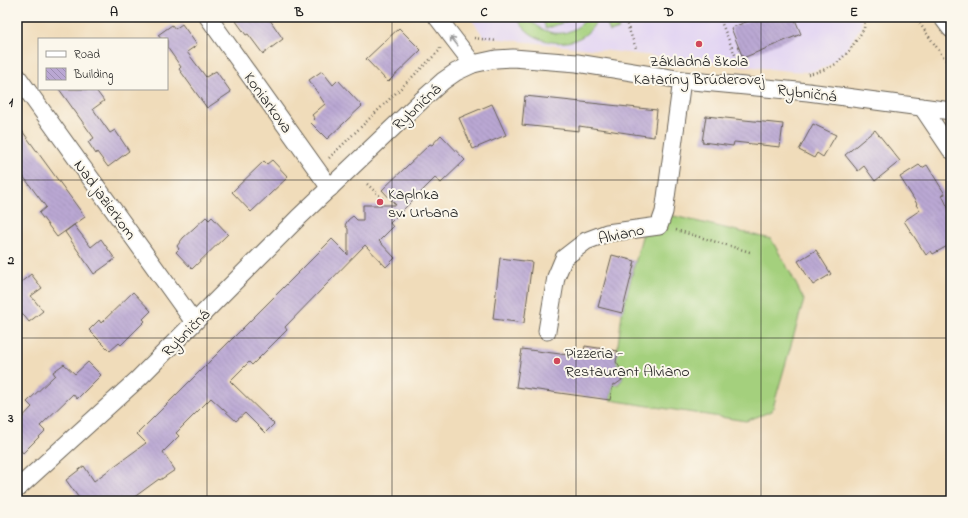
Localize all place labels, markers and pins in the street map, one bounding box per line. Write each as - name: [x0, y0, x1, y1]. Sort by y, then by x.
- marker: Základná škola Kataríny Brúderovej: [694, 39, 704, 49]
- place label: Základná škola Kataríny Brúderovej: [634, 50, 765, 92]
- place label: Kaplnka sv. Urbana: [388, 183, 458, 225]
- marker: Kaplnka sv. Urbana: [375, 197, 385, 207]
- place label: Pizzeria - Restaurant Alviano: [565, 342, 690, 384]
- marker: Pizzeria - Restaurant Alviano: [552, 356, 562, 366]

